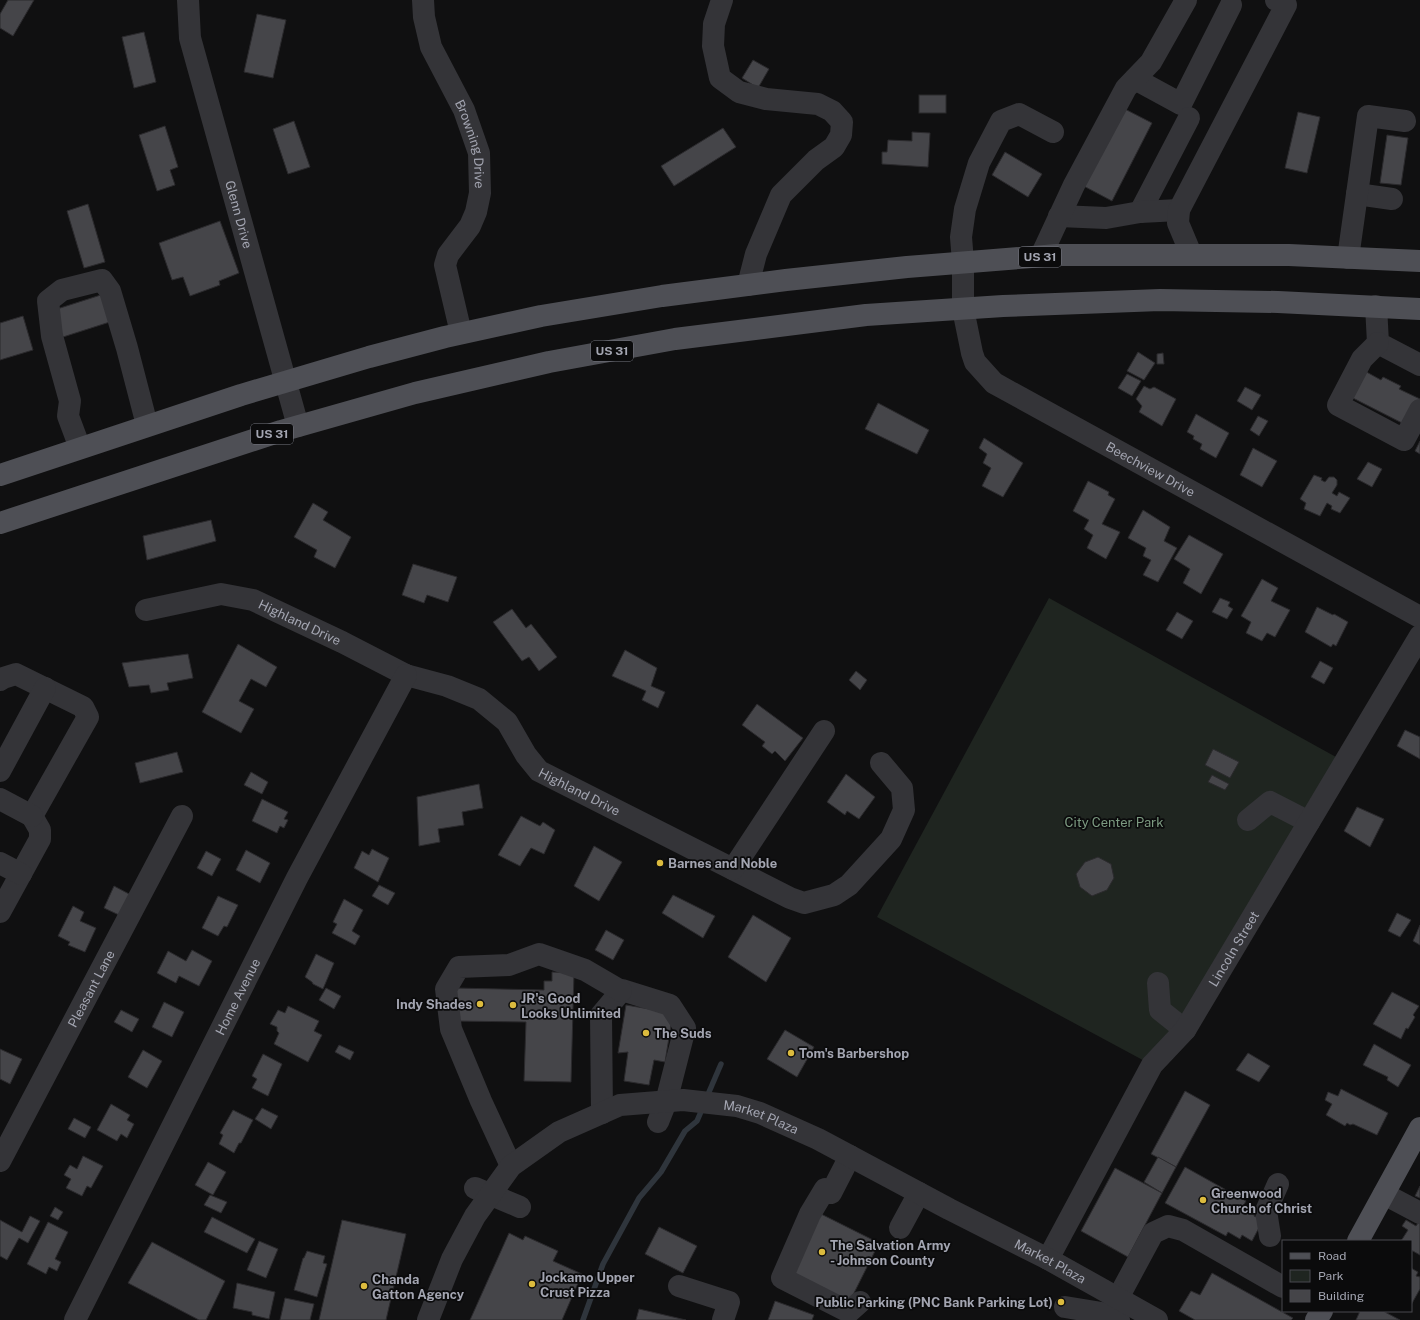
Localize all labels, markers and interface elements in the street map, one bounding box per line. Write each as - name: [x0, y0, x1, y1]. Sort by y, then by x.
- street label: Browning Drive: [452, 97, 487, 189]
- street label: Glenn Drive: [222, 179, 256, 250]
- road number: US 31: [1019, 247, 1061, 267]
- road number: US 31: [591, 341, 633, 361]
- road number: US 31: [251, 424, 293, 444]
- street label: Beechview Drive: [1103, 439, 1198, 499]
- street label: Highland Drive: [256, 596, 343, 648]
- street label: Highland Drive: [536, 765, 623, 818]
- park label: City Center Park: [1064, 815, 1164, 830]
- place label: Barnes and Noble: [668, 856, 777, 871]
- marker: Barnes and Noble: [655, 858, 665, 868]
- street label: Lincoln Street: [1205, 908, 1262, 989]
- street label: Pleasant Lane: [65, 947, 117, 1030]
- street label: Home Avenue: [212, 956, 263, 1037]
- place label: JR's Good Looks Unlimited: [521, 991, 621, 1021]
- place label: Indy Shades: [396, 997, 472, 1012]
- marker: Indy Shades: [475, 999, 485, 1009]
- marker: JR's Good Looks Unlimited: [508, 1000, 518, 1010]
- place label: The Suds: [654, 1026, 712, 1041]
- marker: The Suds: [641, 1028, 651, 1038]
- place label: Tom's Barbershop: [799, 1046, 909, 1061]
- marker: Tom's Barbershop: [786, 1048, 796, 1058]
- street label: Market Plaza: [723, 1097, 801, 1137]
- place label: Greenwood Church of Christ: [1211, 1186, 1312, 1216]
- marker: Greenwood Church of Christ: [1198, 1195, 1208, 1205]
- street label: Market Plaza: [1012, 1236, 1089, 1286]
- place label: The Salvation Army - Johnson County: [830, 1238, 951, 1268]
- legend: [1282, 1240, 1412, 1312]
- marker: The Salvation Army - Johnson County: [817, 1247, 827, 1257]
- text: Road: [1318, 1249, 1346, 1263]
- text: Park: [1318, 1269, 1344, 1283]
- place label: Jockamo Upper Crust Pizza: [540, 1270, 635, 1300]
- place label: Chanda Gatton Agency: [372, 1272, 465, 1302]
- marker: Jockamo Upper Crust Pizza: [527, 1279, 537, 1289]
- marker: Chanda Gatton Agency: [359, 1281, 369, 1291]
- text: Building: [1318, 1289, 1364, 1303]
- place label: Public Parking (PNC Bank Parking Lot): [815, 1295, 1053, 1310]
- marker: Public Parking (PNC Bank Parking Lot): [1056, 1297, 1066, 1307]

